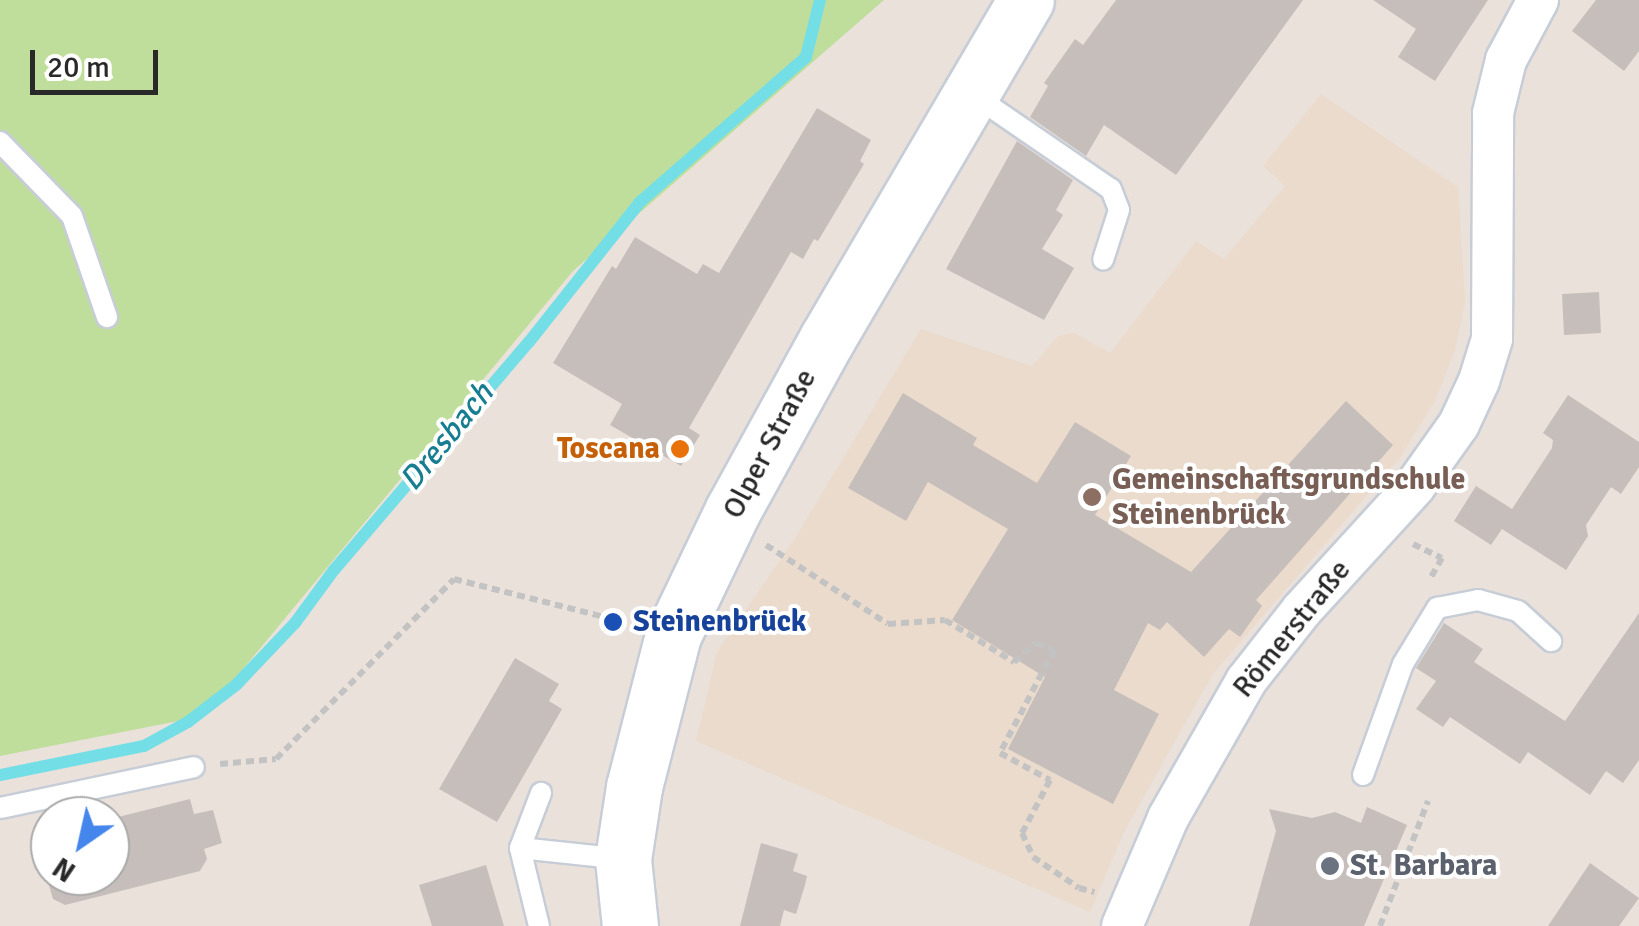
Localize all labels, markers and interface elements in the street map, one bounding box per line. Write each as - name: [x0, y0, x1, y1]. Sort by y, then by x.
- scale bar: [35, 30, 162, 92]
- text: 20 m: [47, 49, 110, 86]
- street label: Olper Straße: [716, 363, 824, 525]
- water label: Dresbach: [392, 375, 502, 499]
- place label: Toscana: [557, 431, 660, 467]
- marker: Toscana: [669, 438, 691, 460]
- place label: Gemeinschaftsgrundschule Steinenbrück: [1112, 462, 1465, 532]
- marker: Gemeinschaftsgrundschule Steinenbrück: [1081, 486, 1103, 508]
- street label: Römerstraße: [1226, 553, 1358, 705]
- place label: Steinenbrück: [633, 604, 807, 640]
- marker: Steinenbrück: [602, 611, 624, 633]
- north arrow: [30, 796, 130, 896]
- place label: St. Barbara: [1350, 848, 1497, 884]
- text: N: [47, 850, 82, 889]
- marker: St. Barbara: [1319, 855, 1341, 877]

